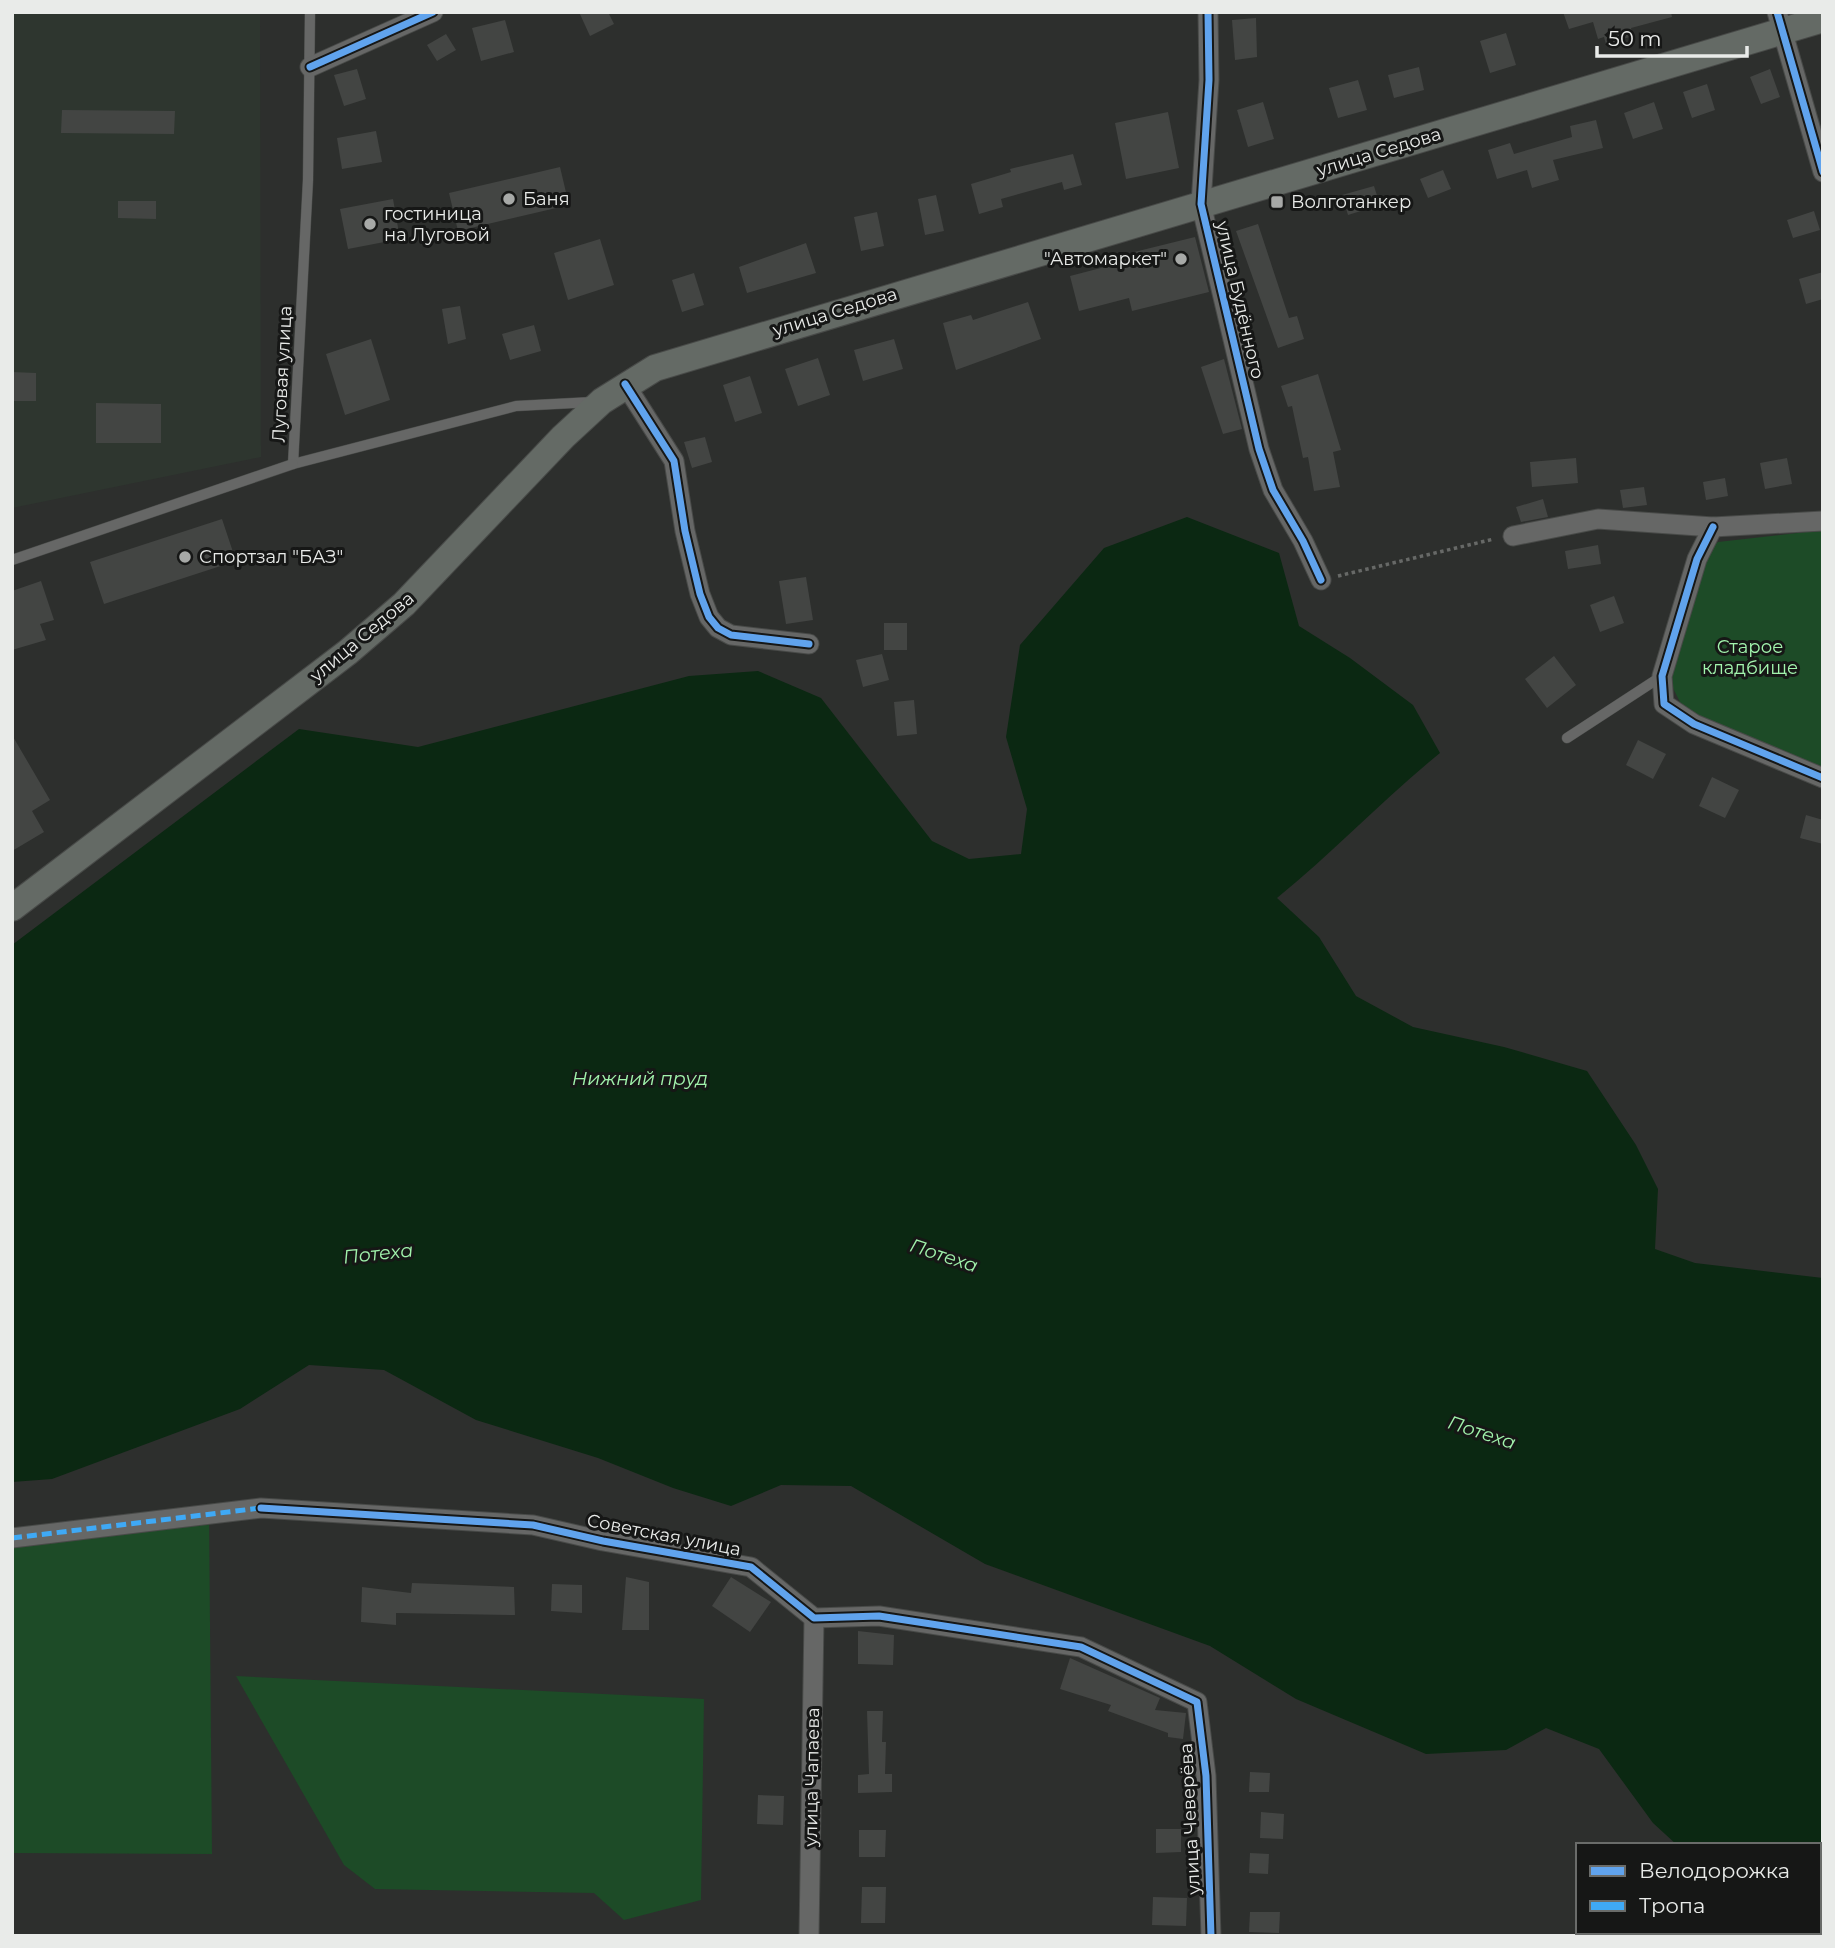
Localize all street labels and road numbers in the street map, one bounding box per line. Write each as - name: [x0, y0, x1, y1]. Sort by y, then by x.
- street label: улица Седова: [1313, 123, 1444, 182]
- street label: улица Будённого: [1211, 218, 1269, 381]
- street label: улица Седова: [769, 283, 900, 342]
- street label: Луговая улица: [267, 305, 297, 443]
- street label: улица Седова: [305, 587, 418, 688]
- street label: Советская улица: [585, 1509, 743, 1561]
- street label: улица Чапаева: [800, 1707, 824, 1848]
- street label: улица Чеверёва: [1175, 1743, 1205, 1896]

